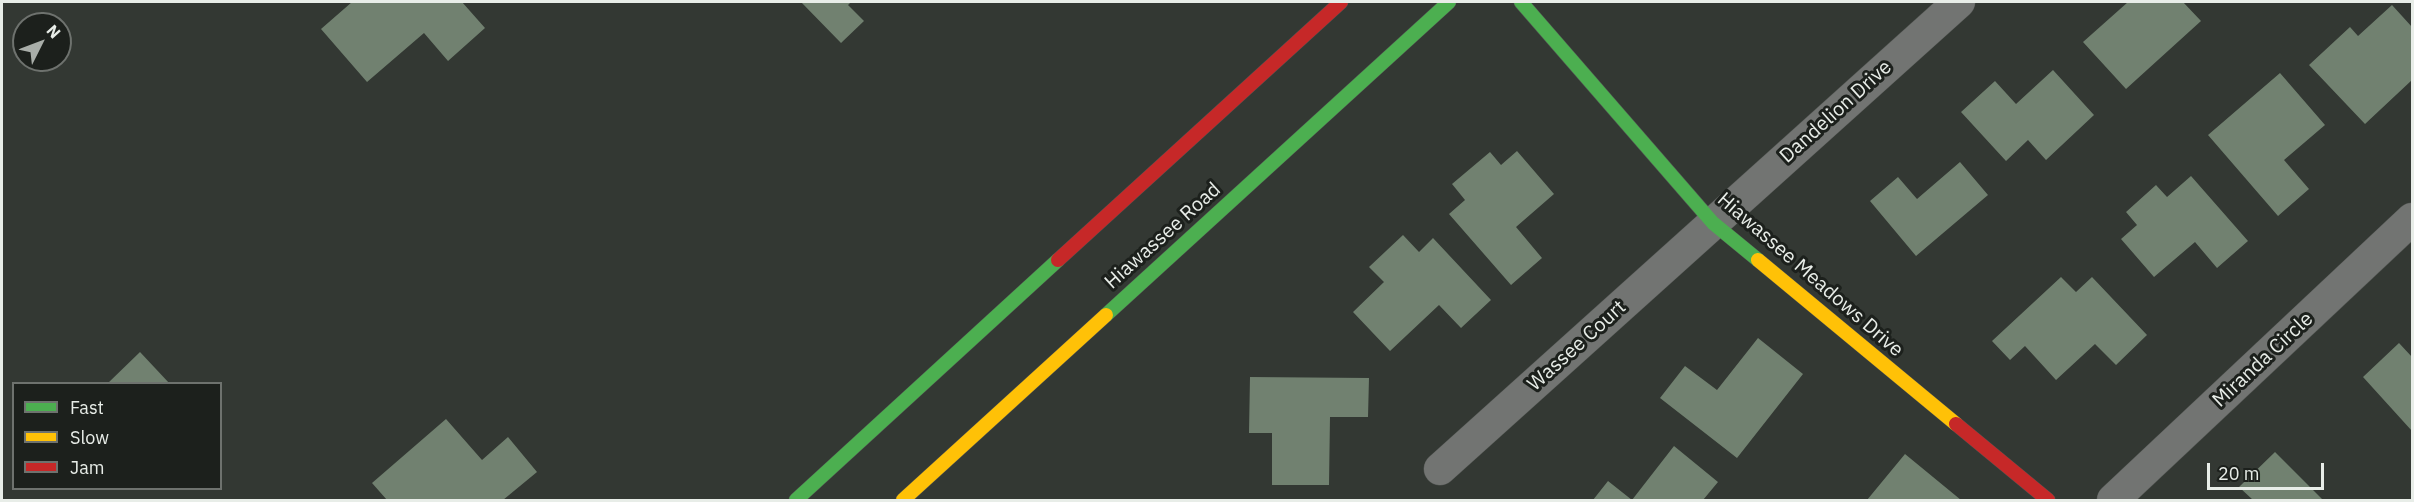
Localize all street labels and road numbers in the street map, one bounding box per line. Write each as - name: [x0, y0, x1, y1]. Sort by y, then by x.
- street label: Dandelion Drive: [1775, 56, 1897, 168]
- street label: Hiawassee Road: [1100, 178, 1226, 294]
- street label: Hiawassee Meadows Drive: [1712, 188, 1908, 362]
- street label: Wassee Court: [1523, 296, 1631, 396]
- street label: Miranda Circle: [2208, 307, 2318, 413]

